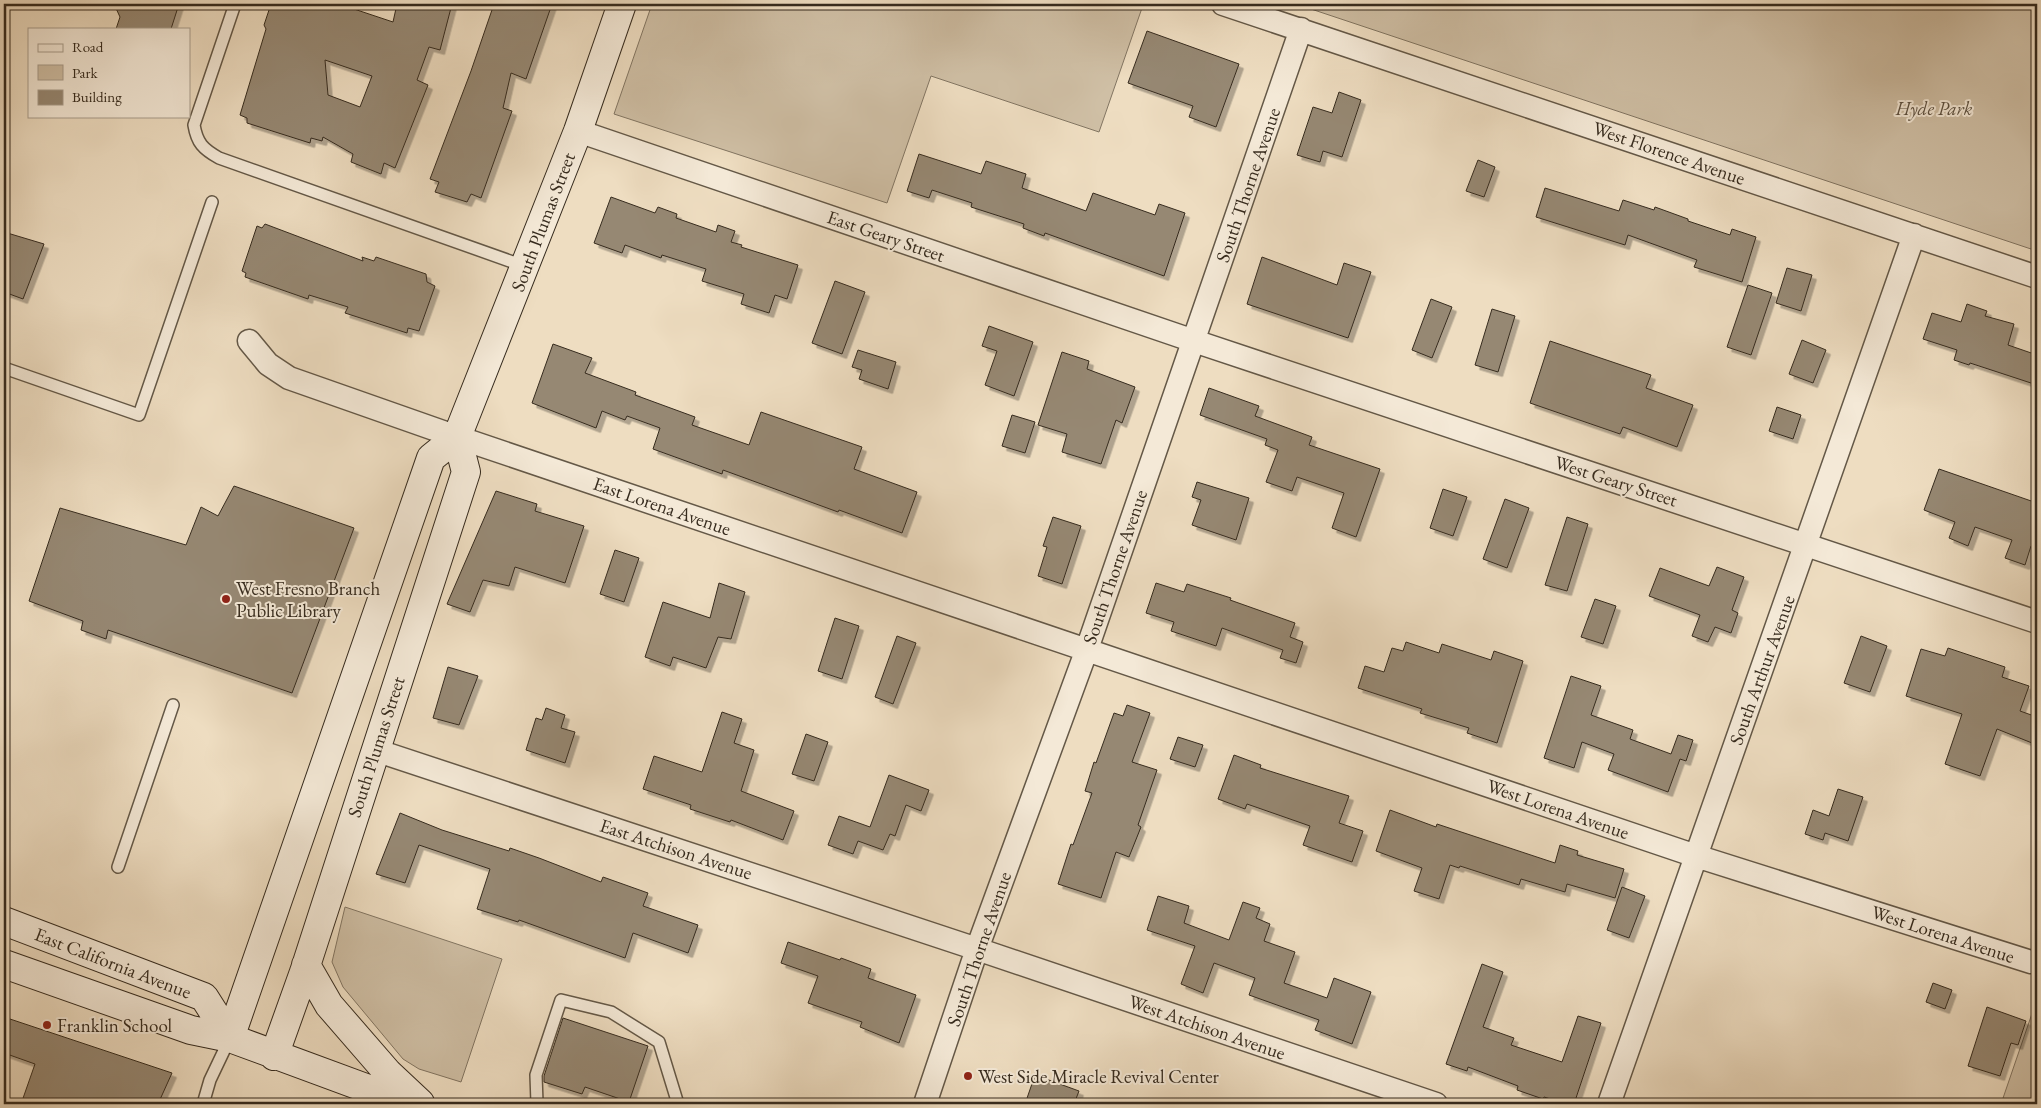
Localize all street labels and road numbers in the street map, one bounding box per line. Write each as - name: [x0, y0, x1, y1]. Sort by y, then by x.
- street label: South Thorne Avenue: [1210, 104, 1286, 266]
- street label: West Florence Avenue: [1590, 115, 1748, 191]
- street label: South Plumas Street: [505, 149, 581, 295]
- street label: East Geary Street: [824, 204, 948, 268]
- street label: West Geary Street: [1551, 449, 1681, 513]
- street label: East Lorena Avenue: [590, 471, 734, 541]
- street label: South Thorne Avenue: [1077, 486, 1153, 648]
- street label: South Arthur Avenue: [1723, 592, 1801, 748]
- street label: South Plumas Street: [341, 673, 411, 821]
- street label: West Lorena Avenue: [1483, 773, 1633, 845]
- street label: East Atchison Avenue: [597, 813, 755, 885]
- street label: South Thorne Avenue: [941, 868, 1017, 1030]
- street label: West Lorena Avenue: [1868, 899, 2018, 969]
- street label: East California Avenue: [31, 922, 195, 1004]
- street label: West Atchison Avenue: [1125, 988, 1289, 1066]

